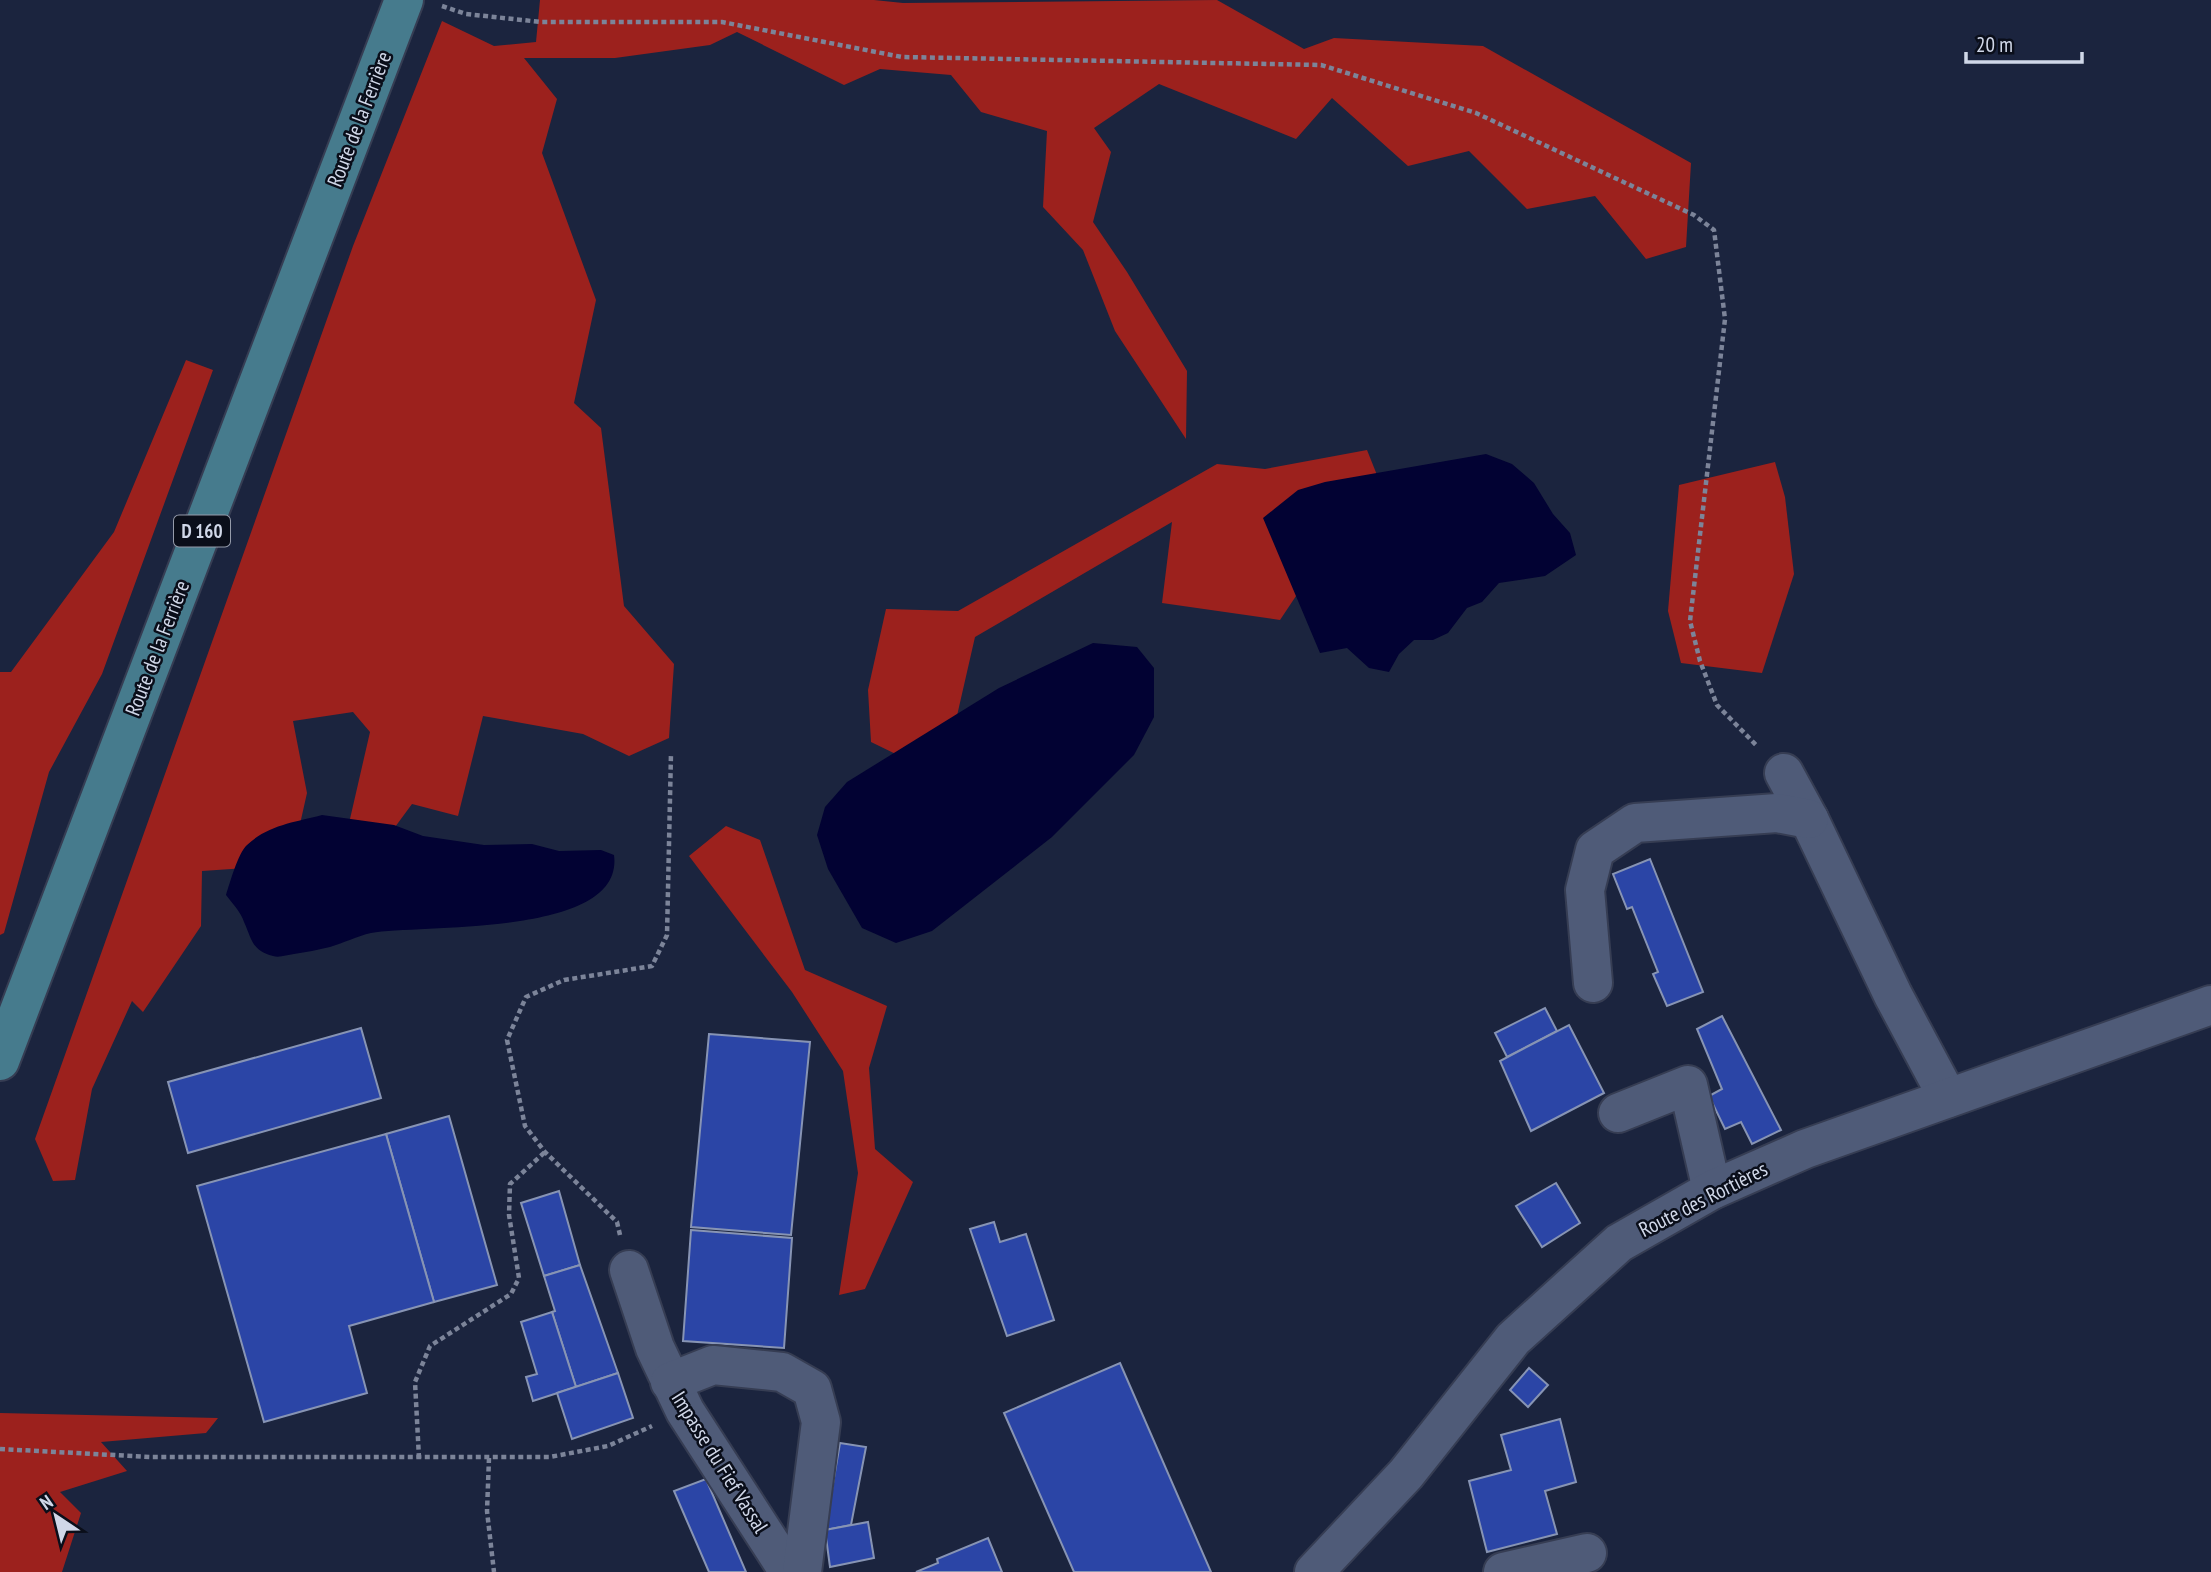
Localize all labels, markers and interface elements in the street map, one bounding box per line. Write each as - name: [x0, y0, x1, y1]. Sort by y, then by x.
- scale bar: [1966, 21, 2082, 65]
- text: 20 m: [1976, 31, 2013, 58]
- street label: Route de la Ferrière: [321, 48, 397, 190]
- road number: D 160: [174, 516, 230, 546]
- street label: Route de la Ferrière: [119, 577, 195, 719]
- street label: Route des Rortières: [1634, 1155, 1772, 1243]
- street label: Impasse du Fief Vassal: [666, 1386, 774, 1538]
- north arrow: [21, 1481, 91, 1551]
- text: N: [35, 1489, 57, 1515]

